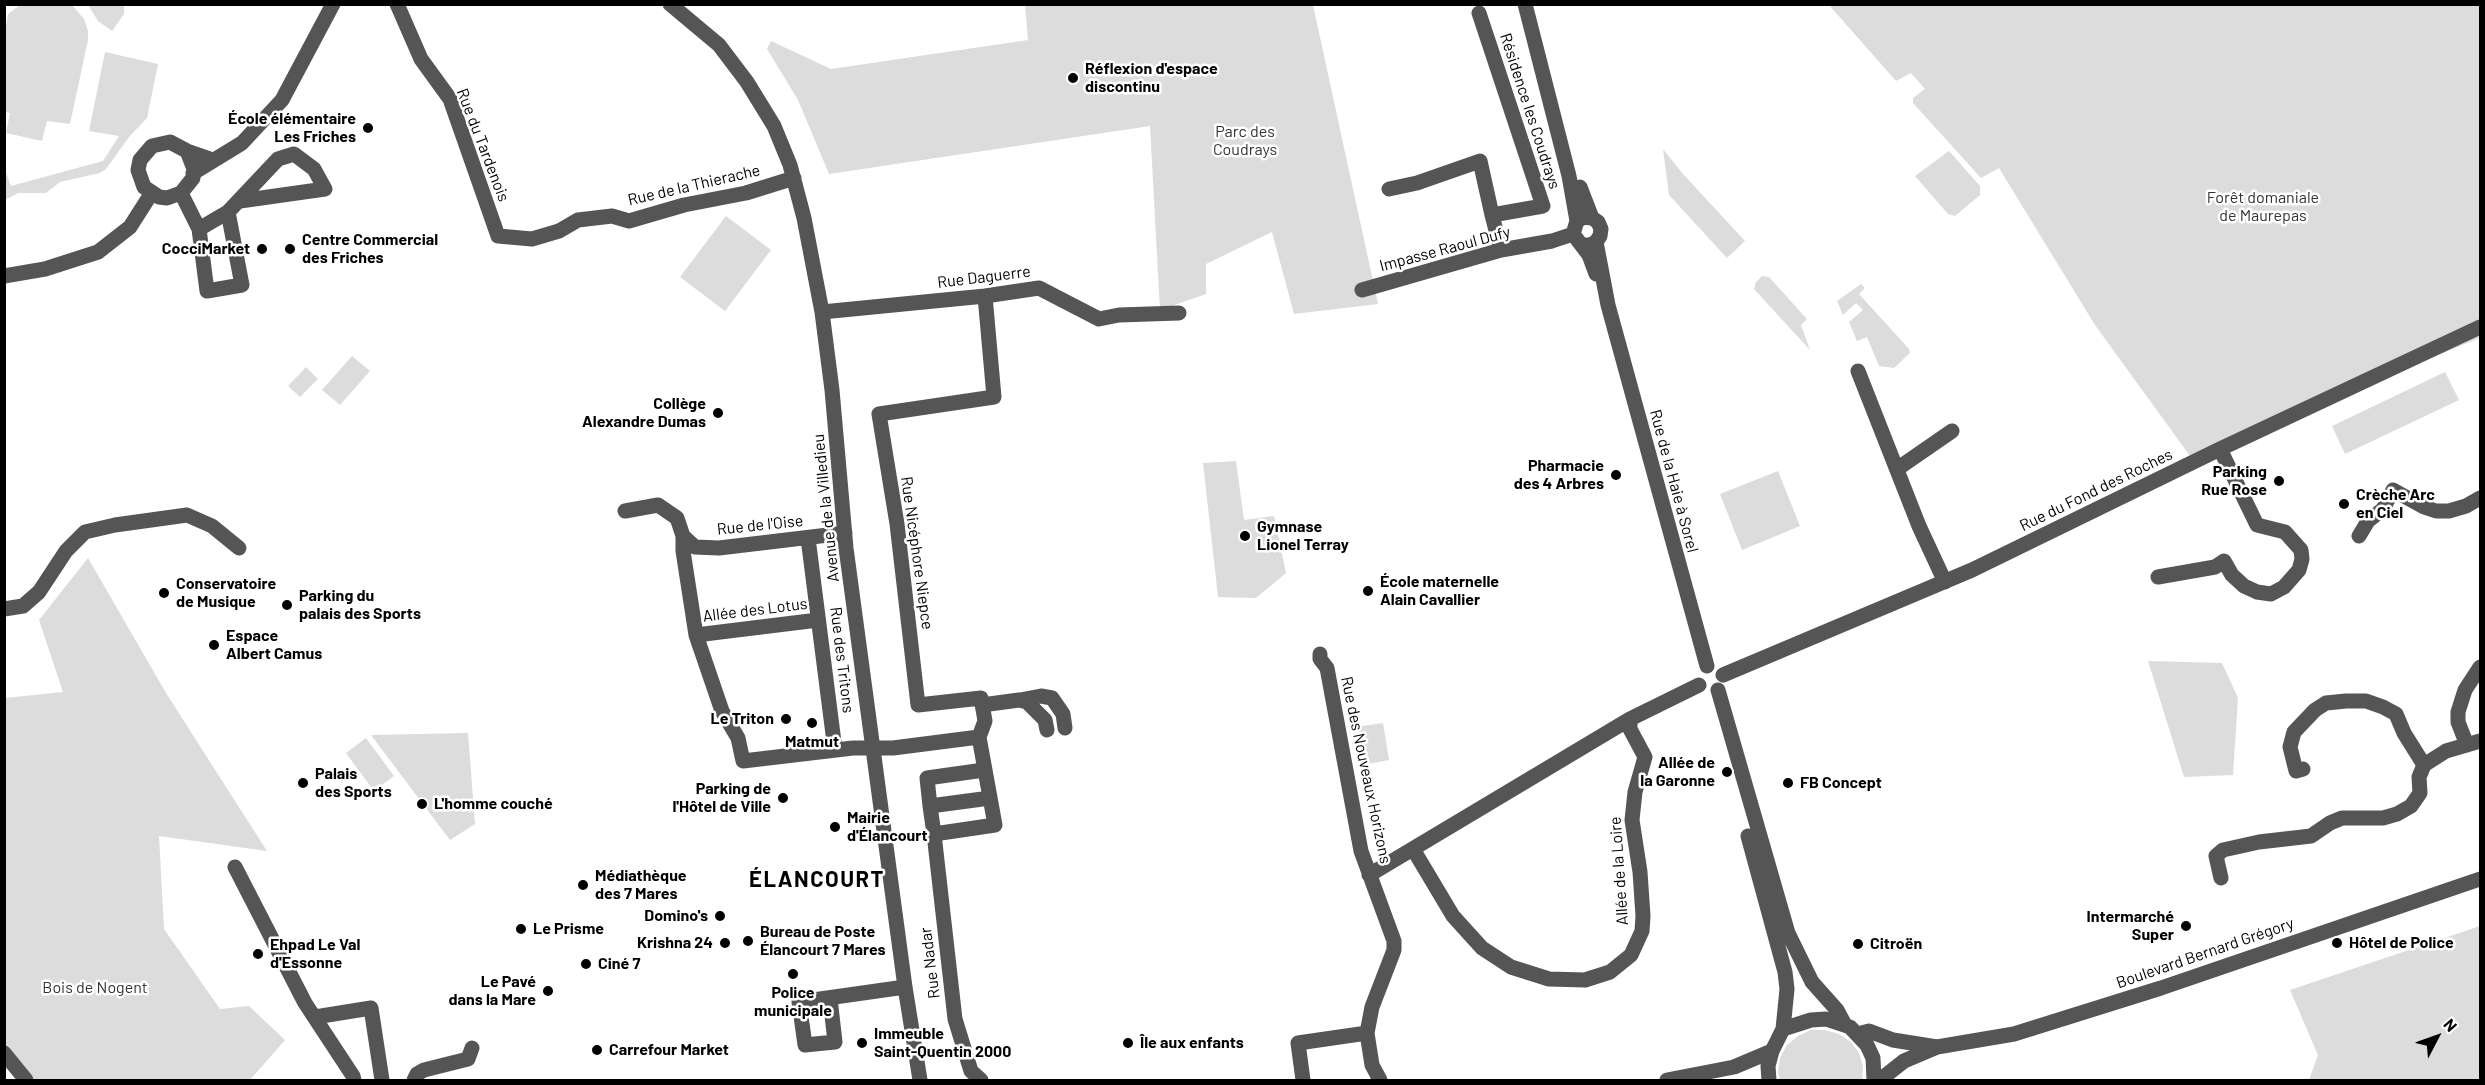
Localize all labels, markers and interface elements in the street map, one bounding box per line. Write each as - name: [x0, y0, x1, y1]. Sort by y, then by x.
- street label: Résidence les Coudrays: [1496, 31, 1564, 191]
- place label: Réflexion d'espace discontinu: [1085, 59, 1218, 97]
- marker: Réflexion d'espace discontinu: [1066, 71, 1080, 85]
- street label: Rue du Tardenois: [453, 86, 513, 204]
- place label: École élémentaire Les Friches: [228, 109, 356, 147]
- marker: École élémentaire Les Friches: [361, 121, 375, 135]
- park label: Parc des Coudrays: [1213, 122, 1277, 160]
- street label: Rue de la Thierache: [626, 160, 762, 210]
- park label: Forêt domaniale de Maurepas: [2207, 188, 2319, 226]
- street label: Impasse Raoul Dufy: [1377, 222, 1513, 276]
- place label: Centre Commercial des Friches: [302, 230, 438, 268]
- place label: CocciMarket: [162, 239, 250, 259]
- marker: CocciMarket: [255, 242, 269, 256]
- marker: Centre Commercial des Friches: [283, 242, 297, 256]
- street label: Rue Daguerre: [936, 262, 1032, 292]
- place label: Collège Alexandre Dumas: [582, 394, 706, 432]
- marker: Collège Alexandre Dumas: [711, 406, 725, 420]
- street label: Rue de la Haie à Sorel: [1646, 407, 1702, 555]
- street label: Avenue de la Villedieu: [809, 433, 843, 583]
- street label: Rue du Fond des Roches: [2016, 445, 2176, 535]
- place label: Pharmacie des 4 Arbres: [1514, 456, 1604, 494]
- place label: Parking Rue Rose: [2201, 462, 2267, 500]
- marker: Pharmacie des 4 Arbres: [1609, 468, 1623, 482]
- marker: Parking Rue Rose: [2272, 474, 2286, 488]
- street label: Rue Nicéphore Niepce: [897, 475, 937, 631]
- place label: Crèche Arc en Ciel: [2356, 485, 2435, 523]
- marker: Crèche Arc en Ciel: [2337, 497, 2351, 511]
- street label: Rue de l'Oise: [716, 511, 804, 539]
- place label: Gymnase Lionel Terray: [1257, 517, 1349, 555]
- marker: Gymnase Lionel Terray: [1238, 529, 1252, 543]
- place label: École maternelle Alain Cavallier: [1380, 572, 1499, 610]
- place label: Conservatoire de Musique: [176, 574, 276, 612]
- marker: École maternelle Alain Cavallier: [1361, 584, 1375, 598]
- marker: Conservatoire de Musique: [157, 586, 171, 600]
- place label: Parking du palais des Sports: [299, 586, 421, 624]
- street label: Allée des Lotus: [702, 594, 808, 626]
- marker: Parking du palais des Sports: [280, 598, 294, 612]
- street label: Rue des Tritons: [826, 606, 858, 714]
- place label: Espace Albert Camus: [226, 626, 322, 664]
- marker: Espace Albert Camus: [207, 638, 221, 652]
- street label: Rue des Nouveaux Horizons: [1337, 675, 1395, 865]
- place label: Le Triton: [711, 709, 774, 729]
- marker: Le Triton: [779, 712, 793, 726]
- marker: Matmut: [805, 716, 819, 730]
- place label: Matmut: [785, 732, 839, 752]
- place label: Allée de la Garonne: [1640, 753, 1715, 791]
- place label: Palais des Sports: [315, 764, 392, 802]
- marker: Allée de la Garonne: [1720, 765, 1734, 779]
- place label: FB Concept: [1800, 773, 1882, 793]
- marker: Palais des Sports: [296, 776, 310, 790]
- marker: FB Concept: [1781, 776, 1795, 790]
- place label: Parking de l'Hôtel de Ville: [672, 779, 771, 817]
- marker: Parking de l'Hôtel de Ville: [776, 791, 790, 805]
- place label: L'homme couché: [434, 794, 553, 814]
- marker: L'homme couché: [415, 797, 429, 811]
- place label: Mairie d'Élancourt: [847, 808, 928, 846]
- street label: Allée de la Loire: [1606, 816, 1632, 926]
- marker: Mairie d'Élancourt: [828, 820, 842, 834]
- place label: Médiathèque des 7 Mares: [595, 866, 687, 904]
- district label: ÉLANCOURT: [749, 867, 885, 893]
- marker: Médiathèque des 7 Mares: [576, 878, 590, 892]
- place label: Domino's: [644, 906, 708, 926]
- place label: Intermarché Super: [2086, 907, 2174, 945]
- marker: Domino's: [713, 909, 727, 923]
- street label: Boulevard Bernard Grégory: [2114, 914, 2296, 992]
- place label: Le Prisme: [533, 919, 604, 939]
- marker: Intermarché Super: [2179, 919, 2193, 933]
- marker: Le Prisme: [514, 922, 528, 936]
- place label: Bureau de Poste Élancourt 7 Mares: [760, 922, 886, 960]
- street label: Rue Nadar: [916, 926, 944, 1000]
- place label: Krishna 24: [637, 933, 713, 953]
- place label: Hôtel de Police: [2349, 933, 2454, 953]
- marker: Bureau de Poste Élancourt 7 Mares: [741, 934, 755, 948]
- place label: Citroën: [1870, 934, 1922, 954]
- place label: Ehpad Le Val d'Essonne: [270, 935, 360, 973]
- marker: Krishna 24: [718, 936, 732, 950]
- marker: Hôtel de Police: [2330, 936, 2344, 950]
- marker: Citroën: [1851, 937, 1865, 951]
- marker: Ehpad Le Val d'Essonne: [251, 947, 265, 961]
- place label: Ciné 7: [598, 954, 640, 974]
- marker: Ciné 7: [579, 957, 593, 971]
- marker: Police municipale: [786, 967, 800, 981]
- place label: Le Pavé dans la Mare: [448, 972, 536, 1010]
- park label: Bois de Nogent: [42, 978, 148, 998]
- place label: Police municipale: [754, 983, 832, 1021]
- marker: Le Pavé dans la Mare: [541, 984, 555, 998]
- north arrow: [2407, 1007, 2467, 1067]
- text: N: [2440, 1015, 2462, 1035]
- place label: Immeuble Saint-Quentin 2000: [874, 1024, 1011, 1062]
- place label: Île aux enfants: [1140, 1033, 1244, 1053]
- marker: Immeuble Saint-Quentin 2000: [855, 1036, 869, 1050]
- marker: Île aux enfants: [1121, 1036, 1135, 1050]
- place label: Carrefour Market: [609, 1040, 729, 1060]
- marker: Carrefour Market: [590, 1043, 604, 1057]

